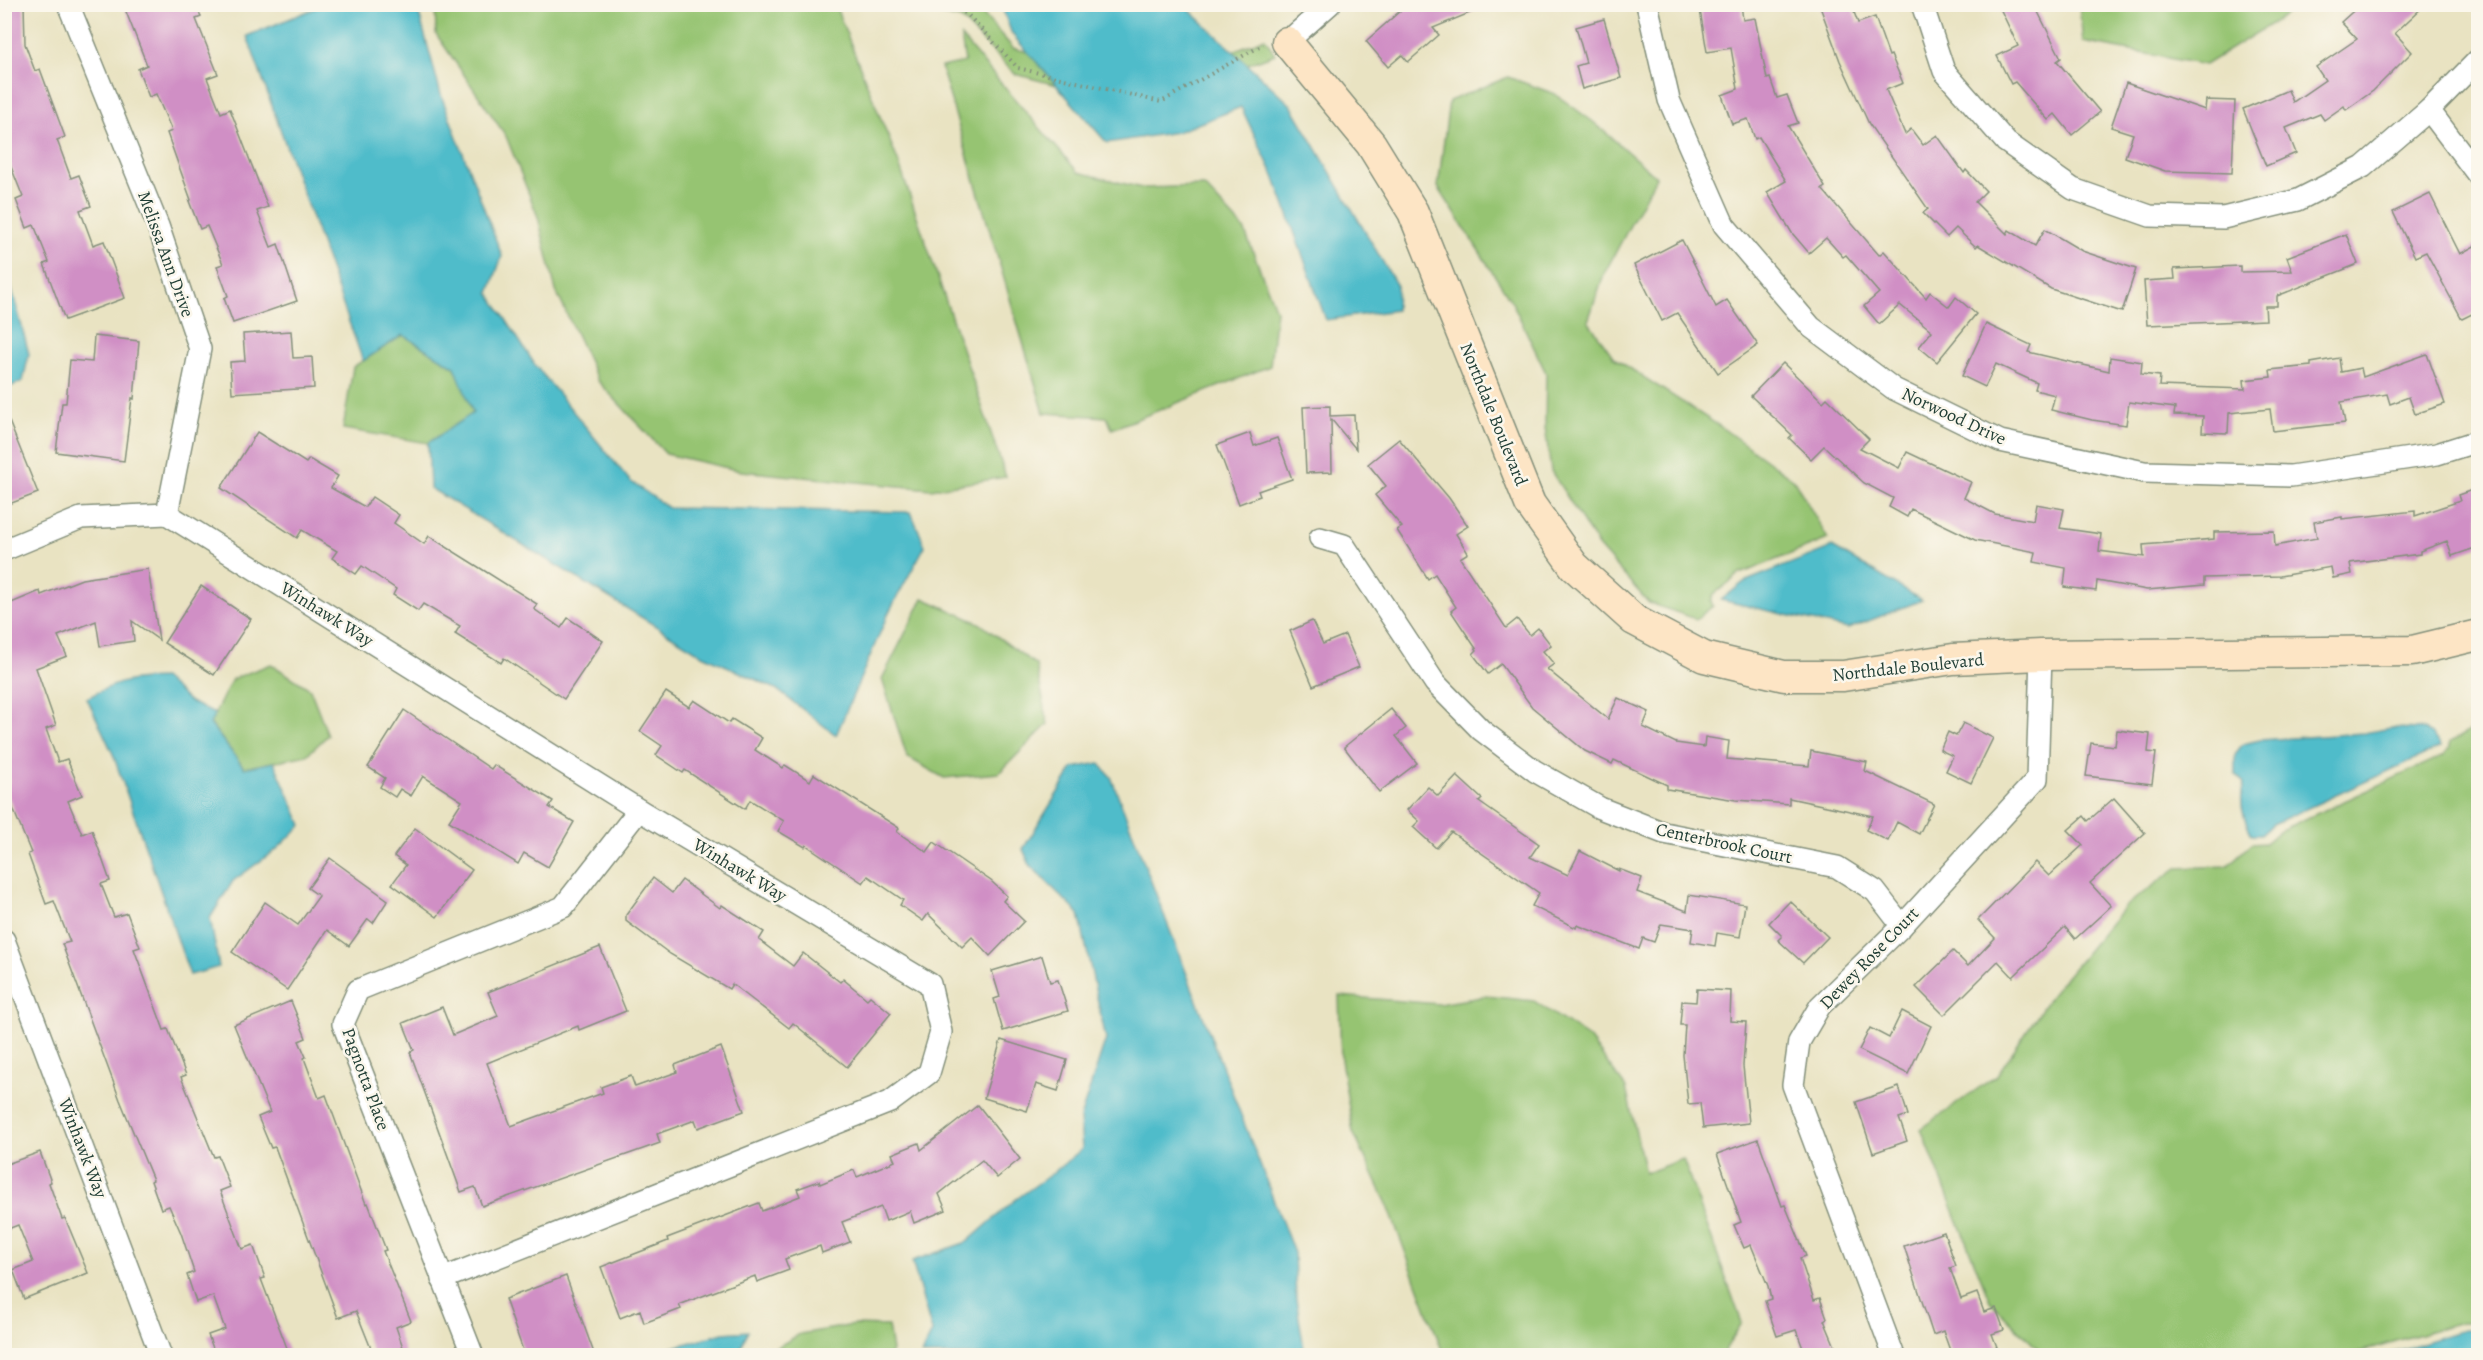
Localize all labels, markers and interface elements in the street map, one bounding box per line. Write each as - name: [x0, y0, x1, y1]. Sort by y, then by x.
- street label: Melissa Ann Drive: [132, 188, 200, 320]
- street label: Northdale Boulevard: [1454, 339, 1534, 489]
- street label: Norwood Drive: [1898, 381, 2010, 451]
- street label: Winhawk Way: [275, 575, 379, 653]
- street label: Northdale Boulevard: [1831, 647, 1985, 687]
- street label: Centerbrook Court: [1654, 817, 1794, 869]
- street label: Winhawk Way: [688, 832, 792, 908]
- street label: Dewey Rose Court: [1814, 902, 1924, 1014]
- street label: Pagnotta Place: [336, 1024, 396, 1134]
- street label: Winhawk Way: [53, 1094, 113, 1202]

